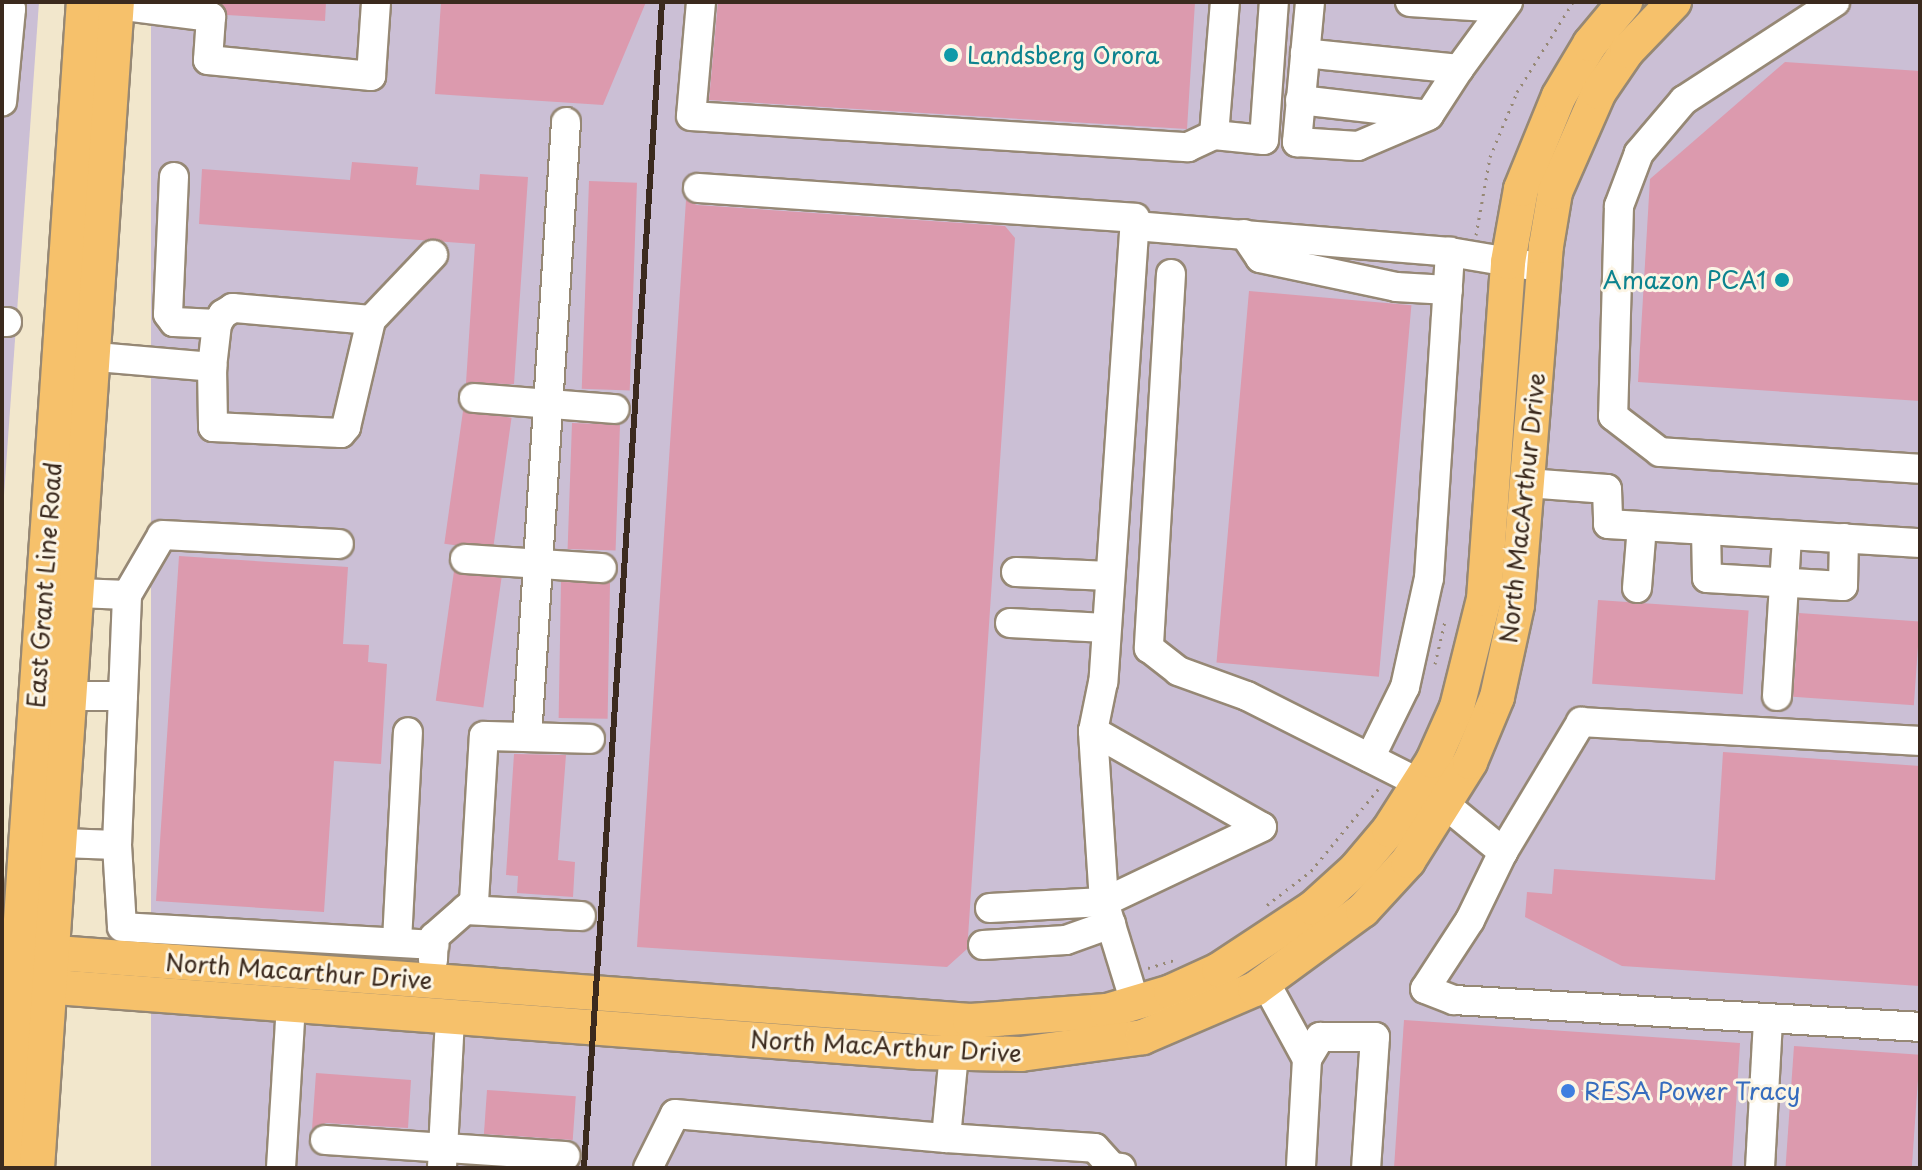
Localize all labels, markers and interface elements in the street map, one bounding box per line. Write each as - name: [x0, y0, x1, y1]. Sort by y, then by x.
- place label: Landsberg Orora: [967, 41, 1162, 69]
- marker: Landsberg Orora: [942, 46, 960, 64]
- place label: Amazon PCA1: [1604, 266, 1766, 294]
- marker: Amazon PCA1: [1773, 271, 1791, 289]
- street label: North MacArthur Drive: [1493, 370, 1551, 646]
- street label: East Grant Line Road: [21, 460, 67, 710]
- street label: North Macarthur Drive: [163, 947, 435, 995]
- street label: North MacArthur Drive: [748, 1024, 1024, 1068]
- place label: RESA Power Tracy: [1584, 1077, 1799, 1105]
- marker: RESA Power Tracy: [1559, 1082, 1577, 1100]

